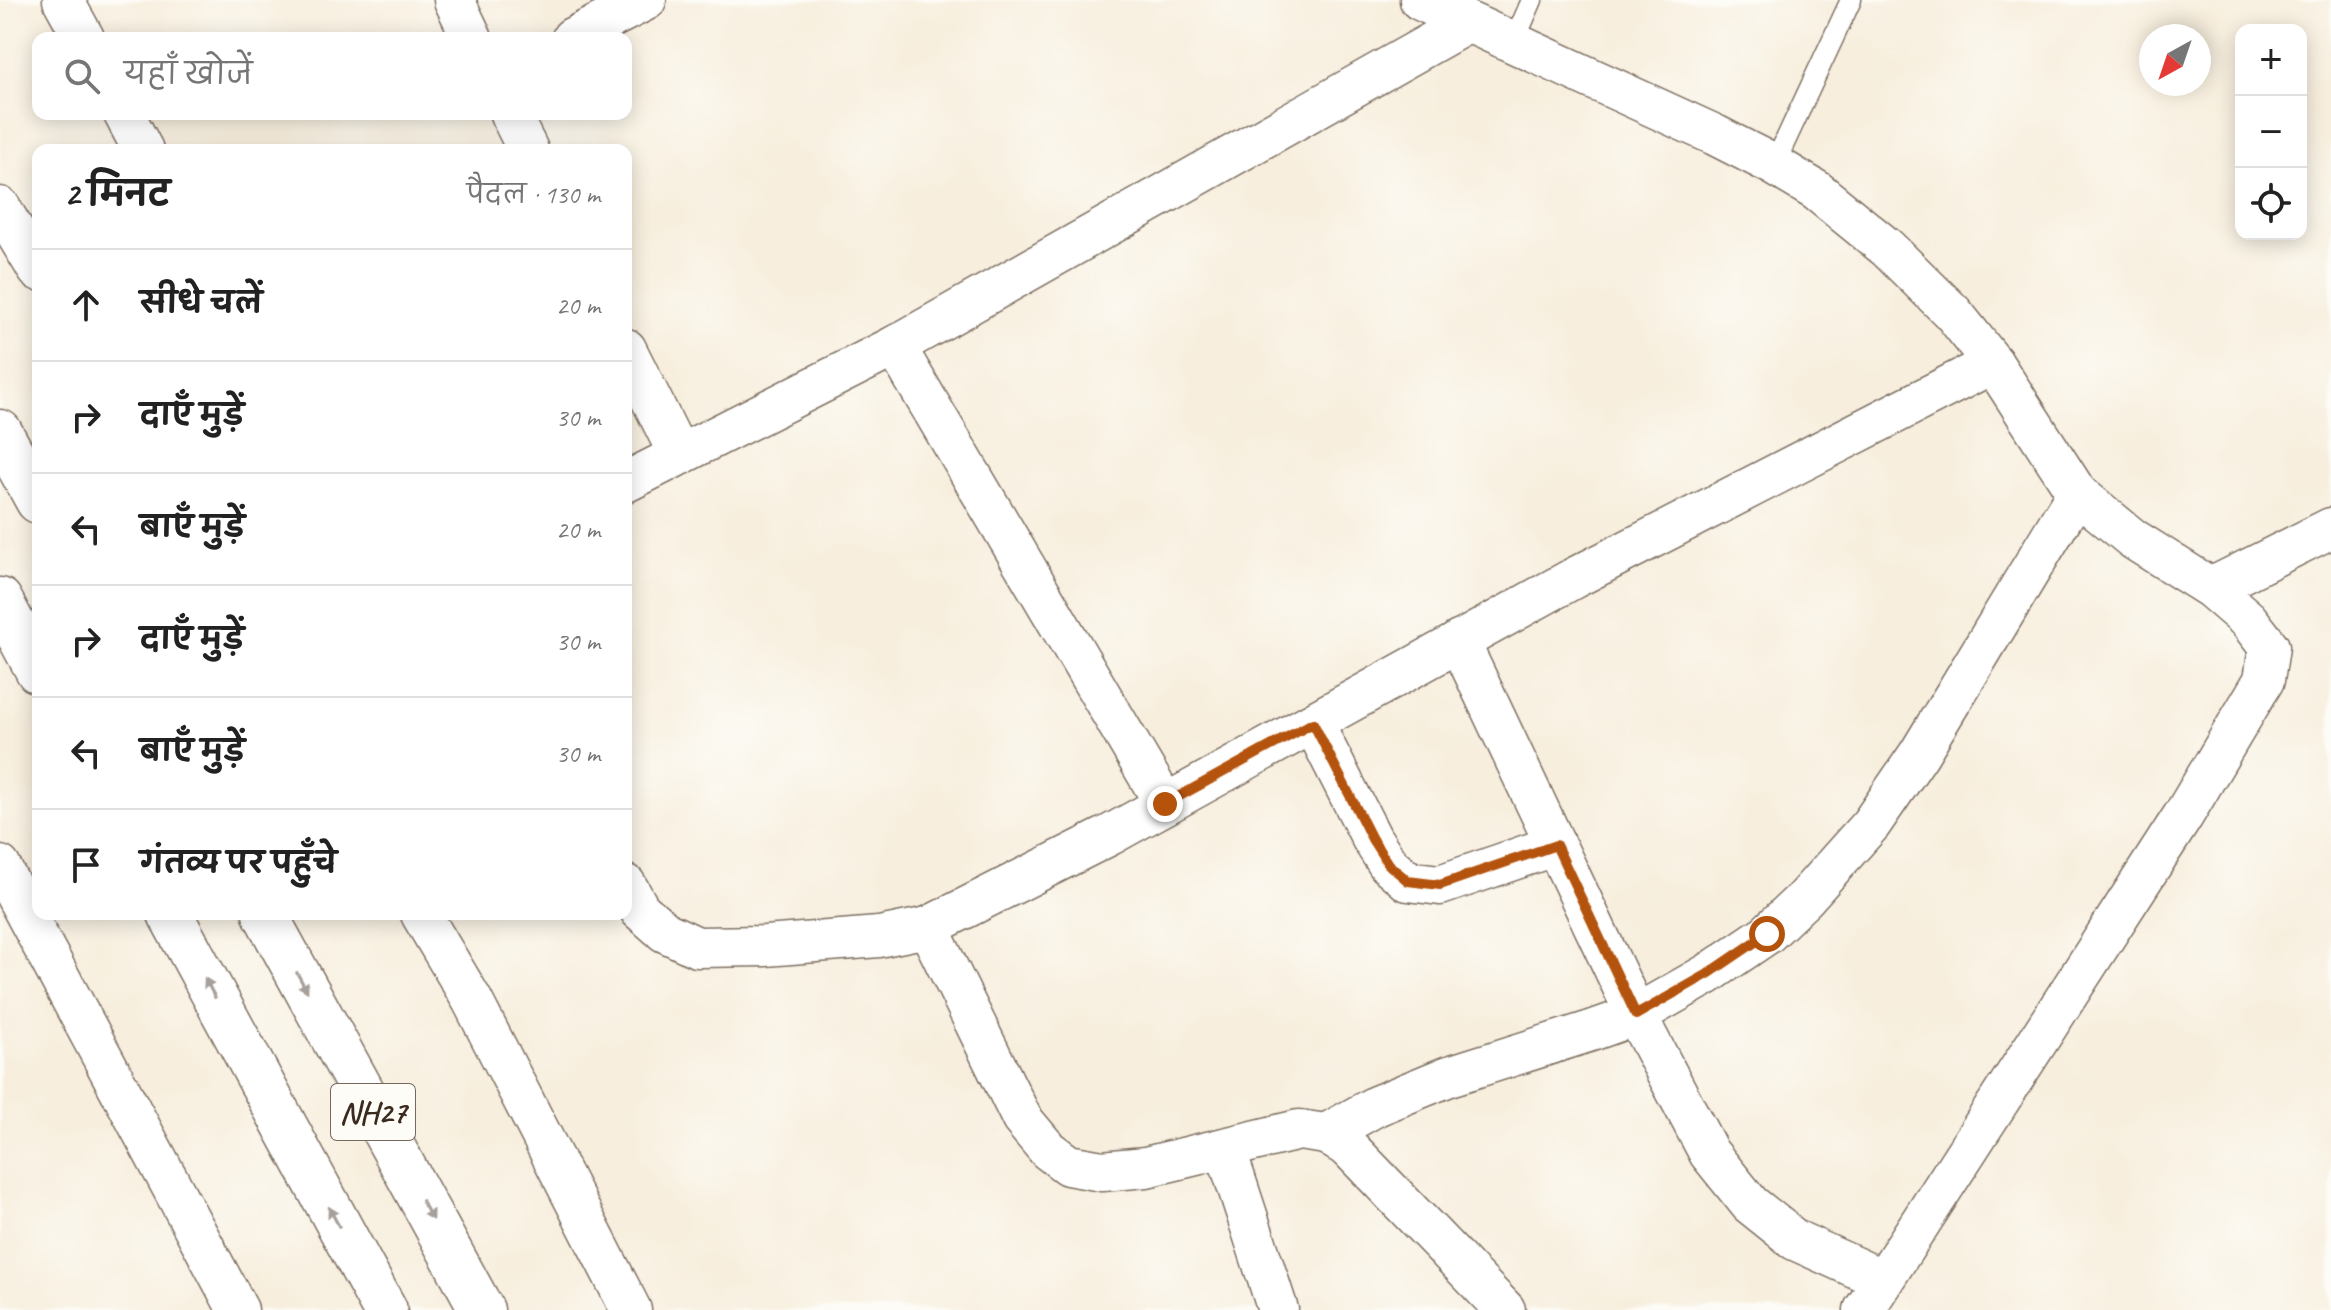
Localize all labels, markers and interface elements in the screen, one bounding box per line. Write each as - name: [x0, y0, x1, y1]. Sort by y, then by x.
- north arrow: [2139, 24, 2211, 96]
- map controls: [2235, 24, 2307, 240]
- button: +: [2235, 24, 2307, 96]
- search box: [32, 32, 632, 120]
- icon: search: [60, 54, 104, 98]
- text: यहाँ खोजें: [124, 55, 253, 93]
- button: −: [2235, 96, 2307, 168]
- button: locate: [2235, 168, 2307, 240]
- text: 2 मिनट: [64, 172, 170, 215]
- text: पैदल · 130 m: [466, 178, 600, 211]
- icon: ahead: [64, 283, 108, 327]
- text: सीधे चलें: [140, 284, 262, 322]
- text: 20 m: [556, 289, 600, 322]
- icon: right: [64, 395, 108, 439]
- text: दाएँ मुड़ें: [140, 396, 244, 434]
- text: 30 m: [556, 401, 600, 434]
- icon: left: [64, 507, 108, 551]
- text: बाएँ मुड़ें: [140, 508, 245, 546]
- text: 20 m: [556, 513, 600, 546]
- icon: right: [64, 619, 108, 663]
- text: दाएँ मुड़ें: [140, 620, 244, 658]
- text: 30 m: [556, 625, 600, 658]
- icon: left: [64, 731, 108, 775]
- text: बाएँ मुड़ें: [140, 732, 245, 770]
- text: 30 m: [556, 737, 600, 770]
- route end: [1147, 786, 1183, 822]
- icon: arrive: [64, 843, 108, 887]
- text: गंतव्य पर पहुँचे: [140, 844, 337, 882]
- route start: [1749, 916, 1785, 952]
- one-way arrow: [296, 971, 309, 994]
- one-way arrow: [203, 977, 217, 1000]
- road number: NH27: [331, 1084, 415, 1140]
- one-way arrow: [421, 1199, 434, 1222]
- one-way arrow: [327, 1206, 341, 1228]

